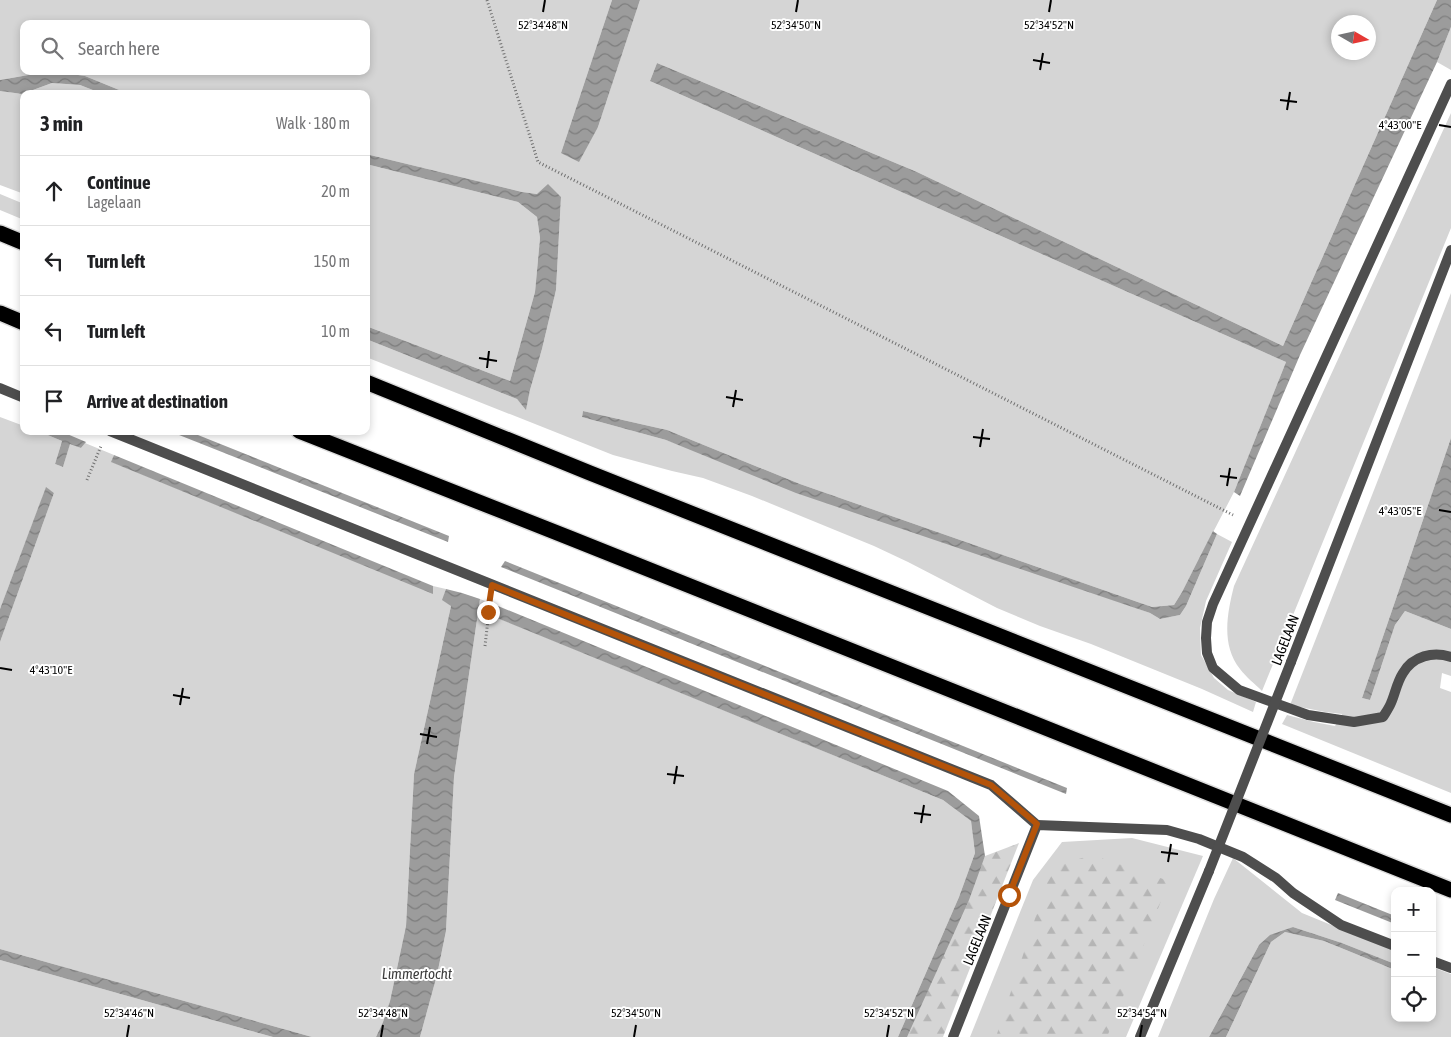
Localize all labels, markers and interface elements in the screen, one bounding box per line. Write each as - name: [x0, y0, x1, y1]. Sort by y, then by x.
- north arrow: [1331, 15, 1376, 60]
- text: 52°34'48"N: [518, 18, 568, 32]
- text: 52°34'50"N: [771, 18, 821, 32]
- text: 52°34'52"N: [1024, 18, 1074, 32]
- search box: [20, 20, 370, 75]
- icon: search: [38, 34, 66, 62]
- text: Search here: [78, 37, 160, 59]
- text: 3 min: [40, 111, 83, 135]
- text: Walk · 180 m: [276, 114, 350, 132]
- text: 4°43'00"E: [1379, 118, 1421, 132]
- text: Continue: [87, 171, 151, 193]
- icon: ahead: [40, 177, 68, 205]
- text: 20 m: [321, 182, 350, 200]
- text: Lagelaan: [87, 193, 141, 211]
- icon: left: [40, 247, 68, 275]
- text: Turn left: [87, 250, 145, 272]
- text: 150 m: [314, 252, 350, 270]
- icon: left: [40, 317, 68, 345]
- text: Turn left: [87, 320, 145, 342]
- text: 10 m: [321, 322, 350, 340]
- icon: arrive: [40, 387, 68, 415]
- text: Arrive at destination: [87, 390, 228, 412]
- text: 4°43'05"E: [1379, 504, 1421, 518]
- route end: [477, 601, 500, 624]
- street label: LAGELAAN: [1268, 612, 1302, 668]
- text: 4°43'10"E: [30, 663, 72, 677]
- route start: [998, 884, 1021, 907]
- map controls: [1391, 887, 1436, 1022]
- button: +: [1391, 887, 1436, 932]
- street label: LAGELAAN: [960, 912, 994, 968]
- button: −: [1391, 932, 1436, 977]
- water label: Limmertocht: [382, 965, 453, 982]
- button: locate: [1391, 977, 1436, 1022]
- text: 52°34'46"N: [104, 1006, 154, 1020]
- text: 52°34'48"N: [358, 1006, 408, 1020]
- text: 52°34'50"N: [611, 1006, 661, 1020]
- text: 52°34'52"N: [864, 1006, 914, 1020]
- text: 52°34'54"N: [1117, 1006, 1167, 1020]

